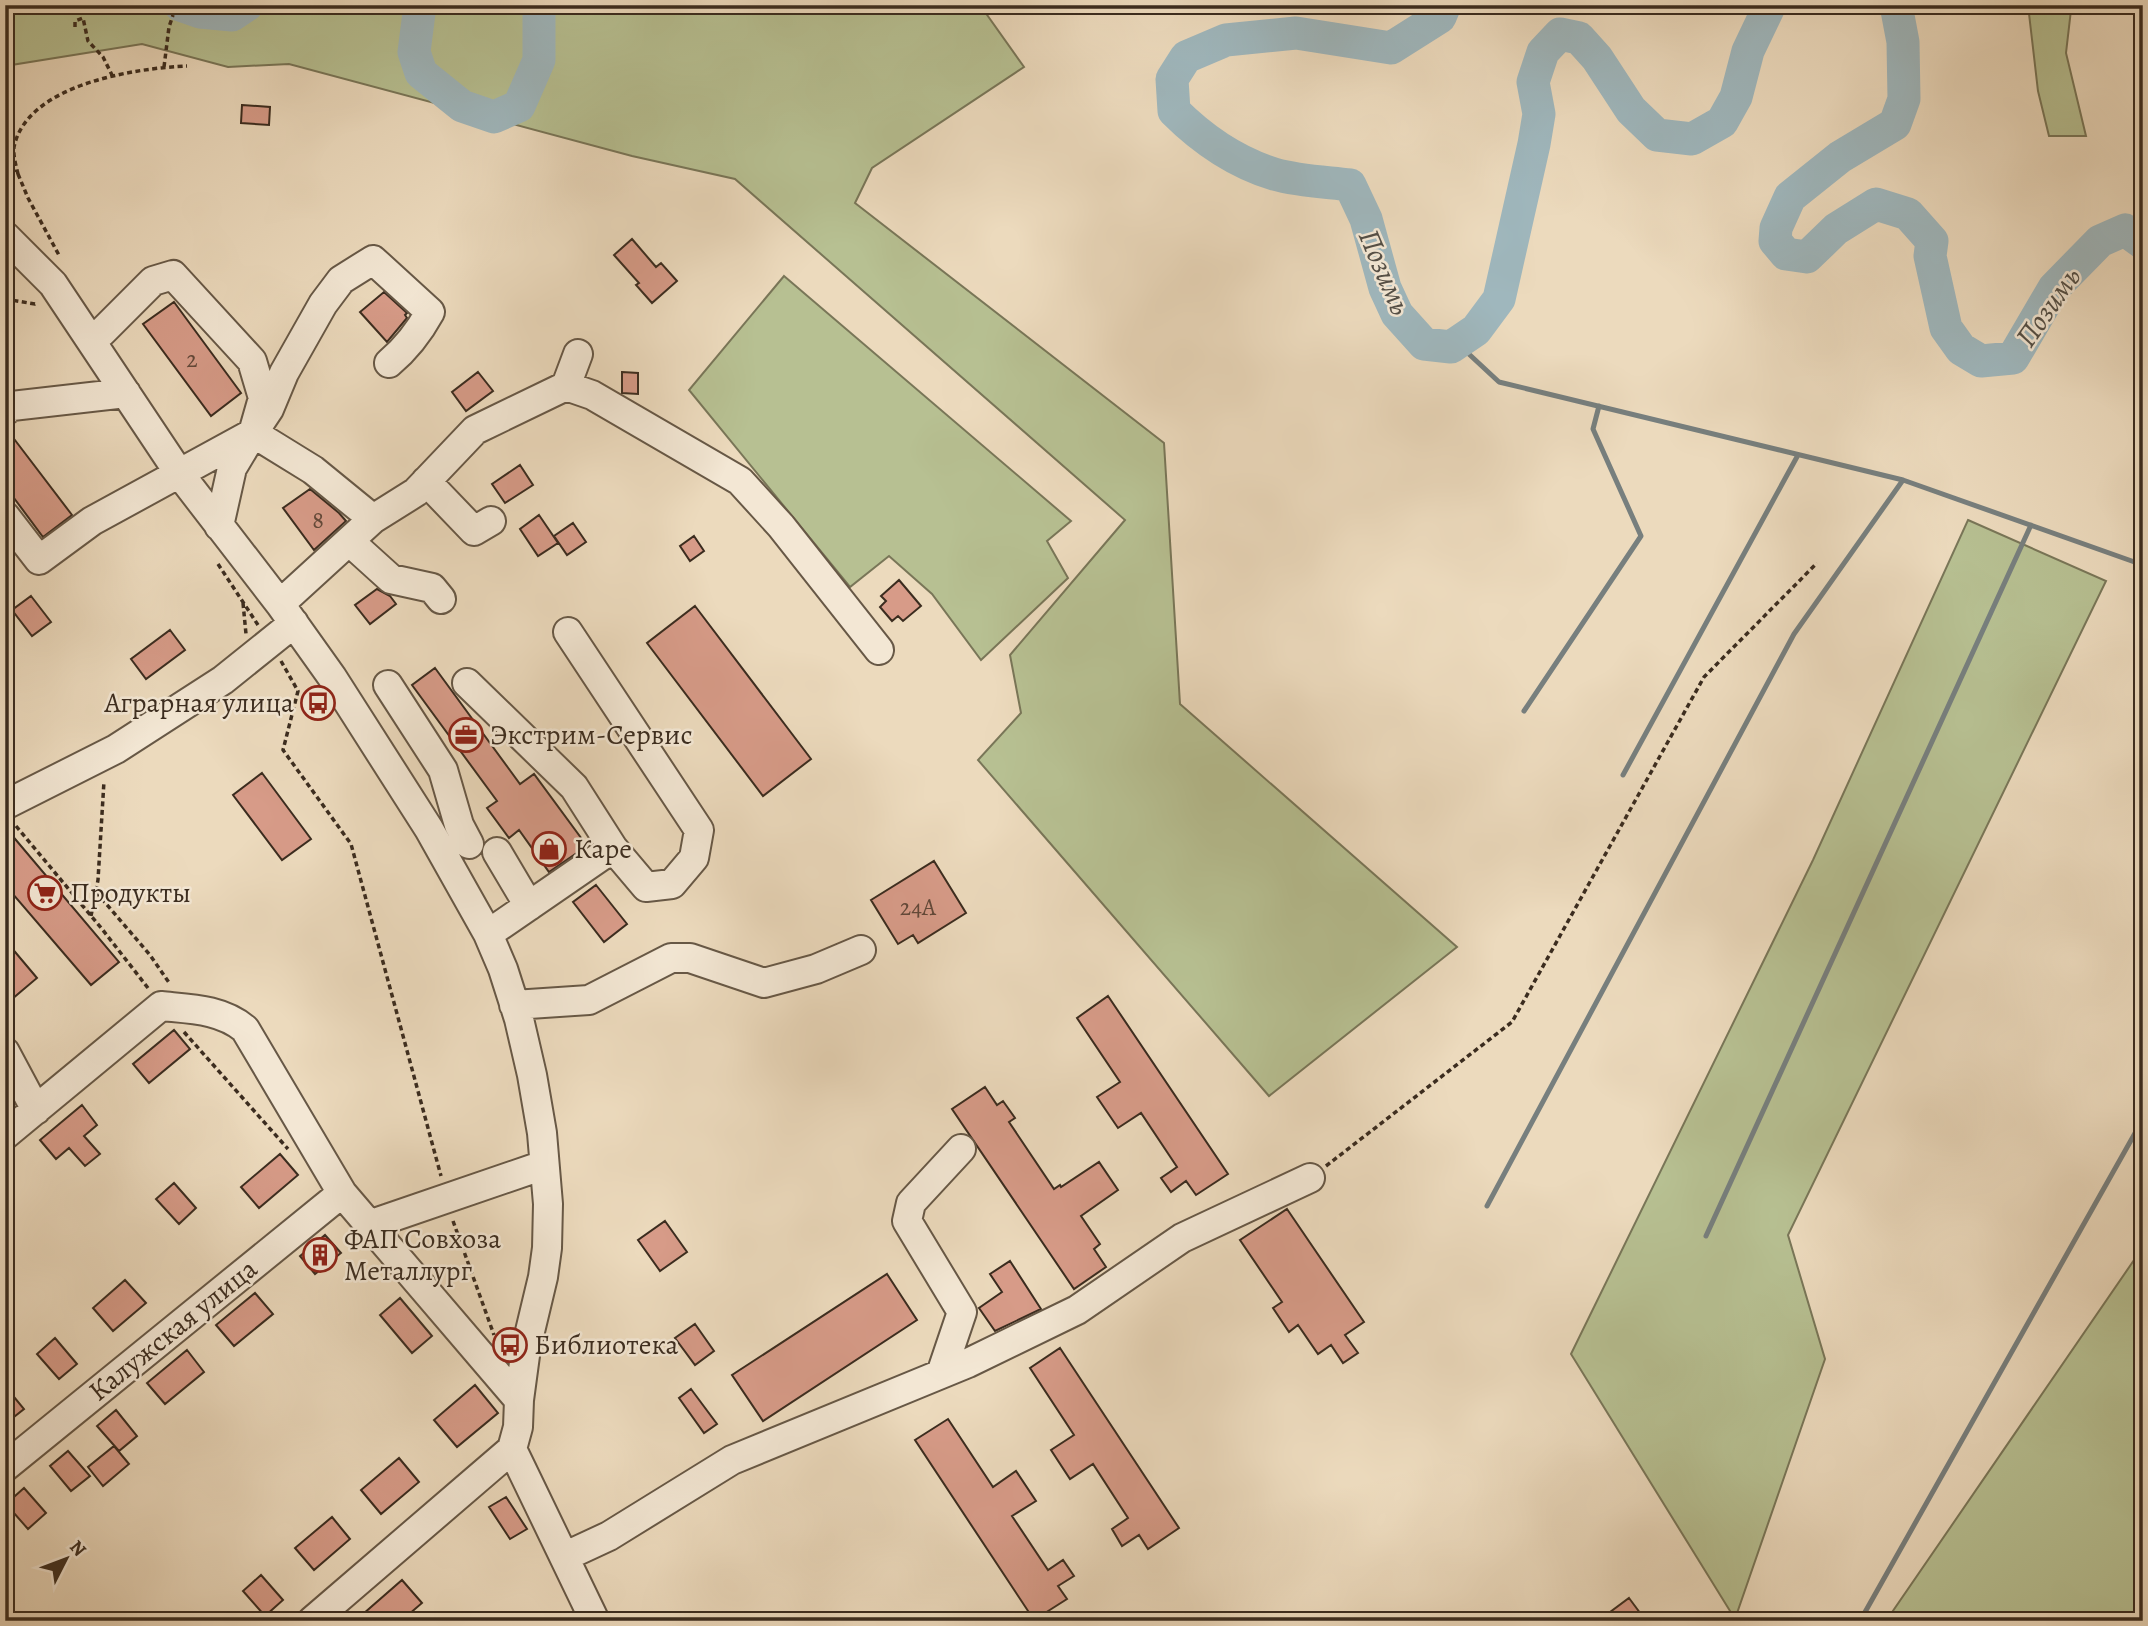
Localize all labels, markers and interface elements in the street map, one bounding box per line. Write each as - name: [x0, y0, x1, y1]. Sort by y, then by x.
- water label: Позимь: [1349, 223, 1421, 321]
- water label: Позимь: [2006, 259, 2090, 355]
- house number: 2: [186, 343, 198, 375]
- house number: 8: [312, 504, 324, 536]
- place label: Аграрная улица: [103, 684, 294, 722]
- bus stop icon: Аграрная улица: [299, 684, 337, 722]
- office icon: Экстрим-Сервис: [447, 716, 485, 754]
- place label: Экстрим-Сервис: [490, 716, 693, 754]
- shop icon: Каре: [530, 830, 568, 868]
- place label: Каре: [574, 830, 632, 868]
- supermarket icon: Продукты: [26, 874, 64, 912]
- place label: Продукты: [70, 874, 191, 912]
- house number: 24А: [900, 891, 937, 923]
- place label: ФАП Совхоза Металлург: [344, 1220, 501, 1290]
- building icon: ФАП Совхоза Металлург: [301, 1236, 339, 1274]
- street label: Калужская улица: [81, 1250, 266, 1410]
- bus stop icon: Библиотека: [491, 1326, 529, 1364]
- place label: Библиотека: [534, 1326, 678, 1364]
- north arrow: [32, 1524, 102, 1594]
- text: N: [64, 1534, 92, 1562]

